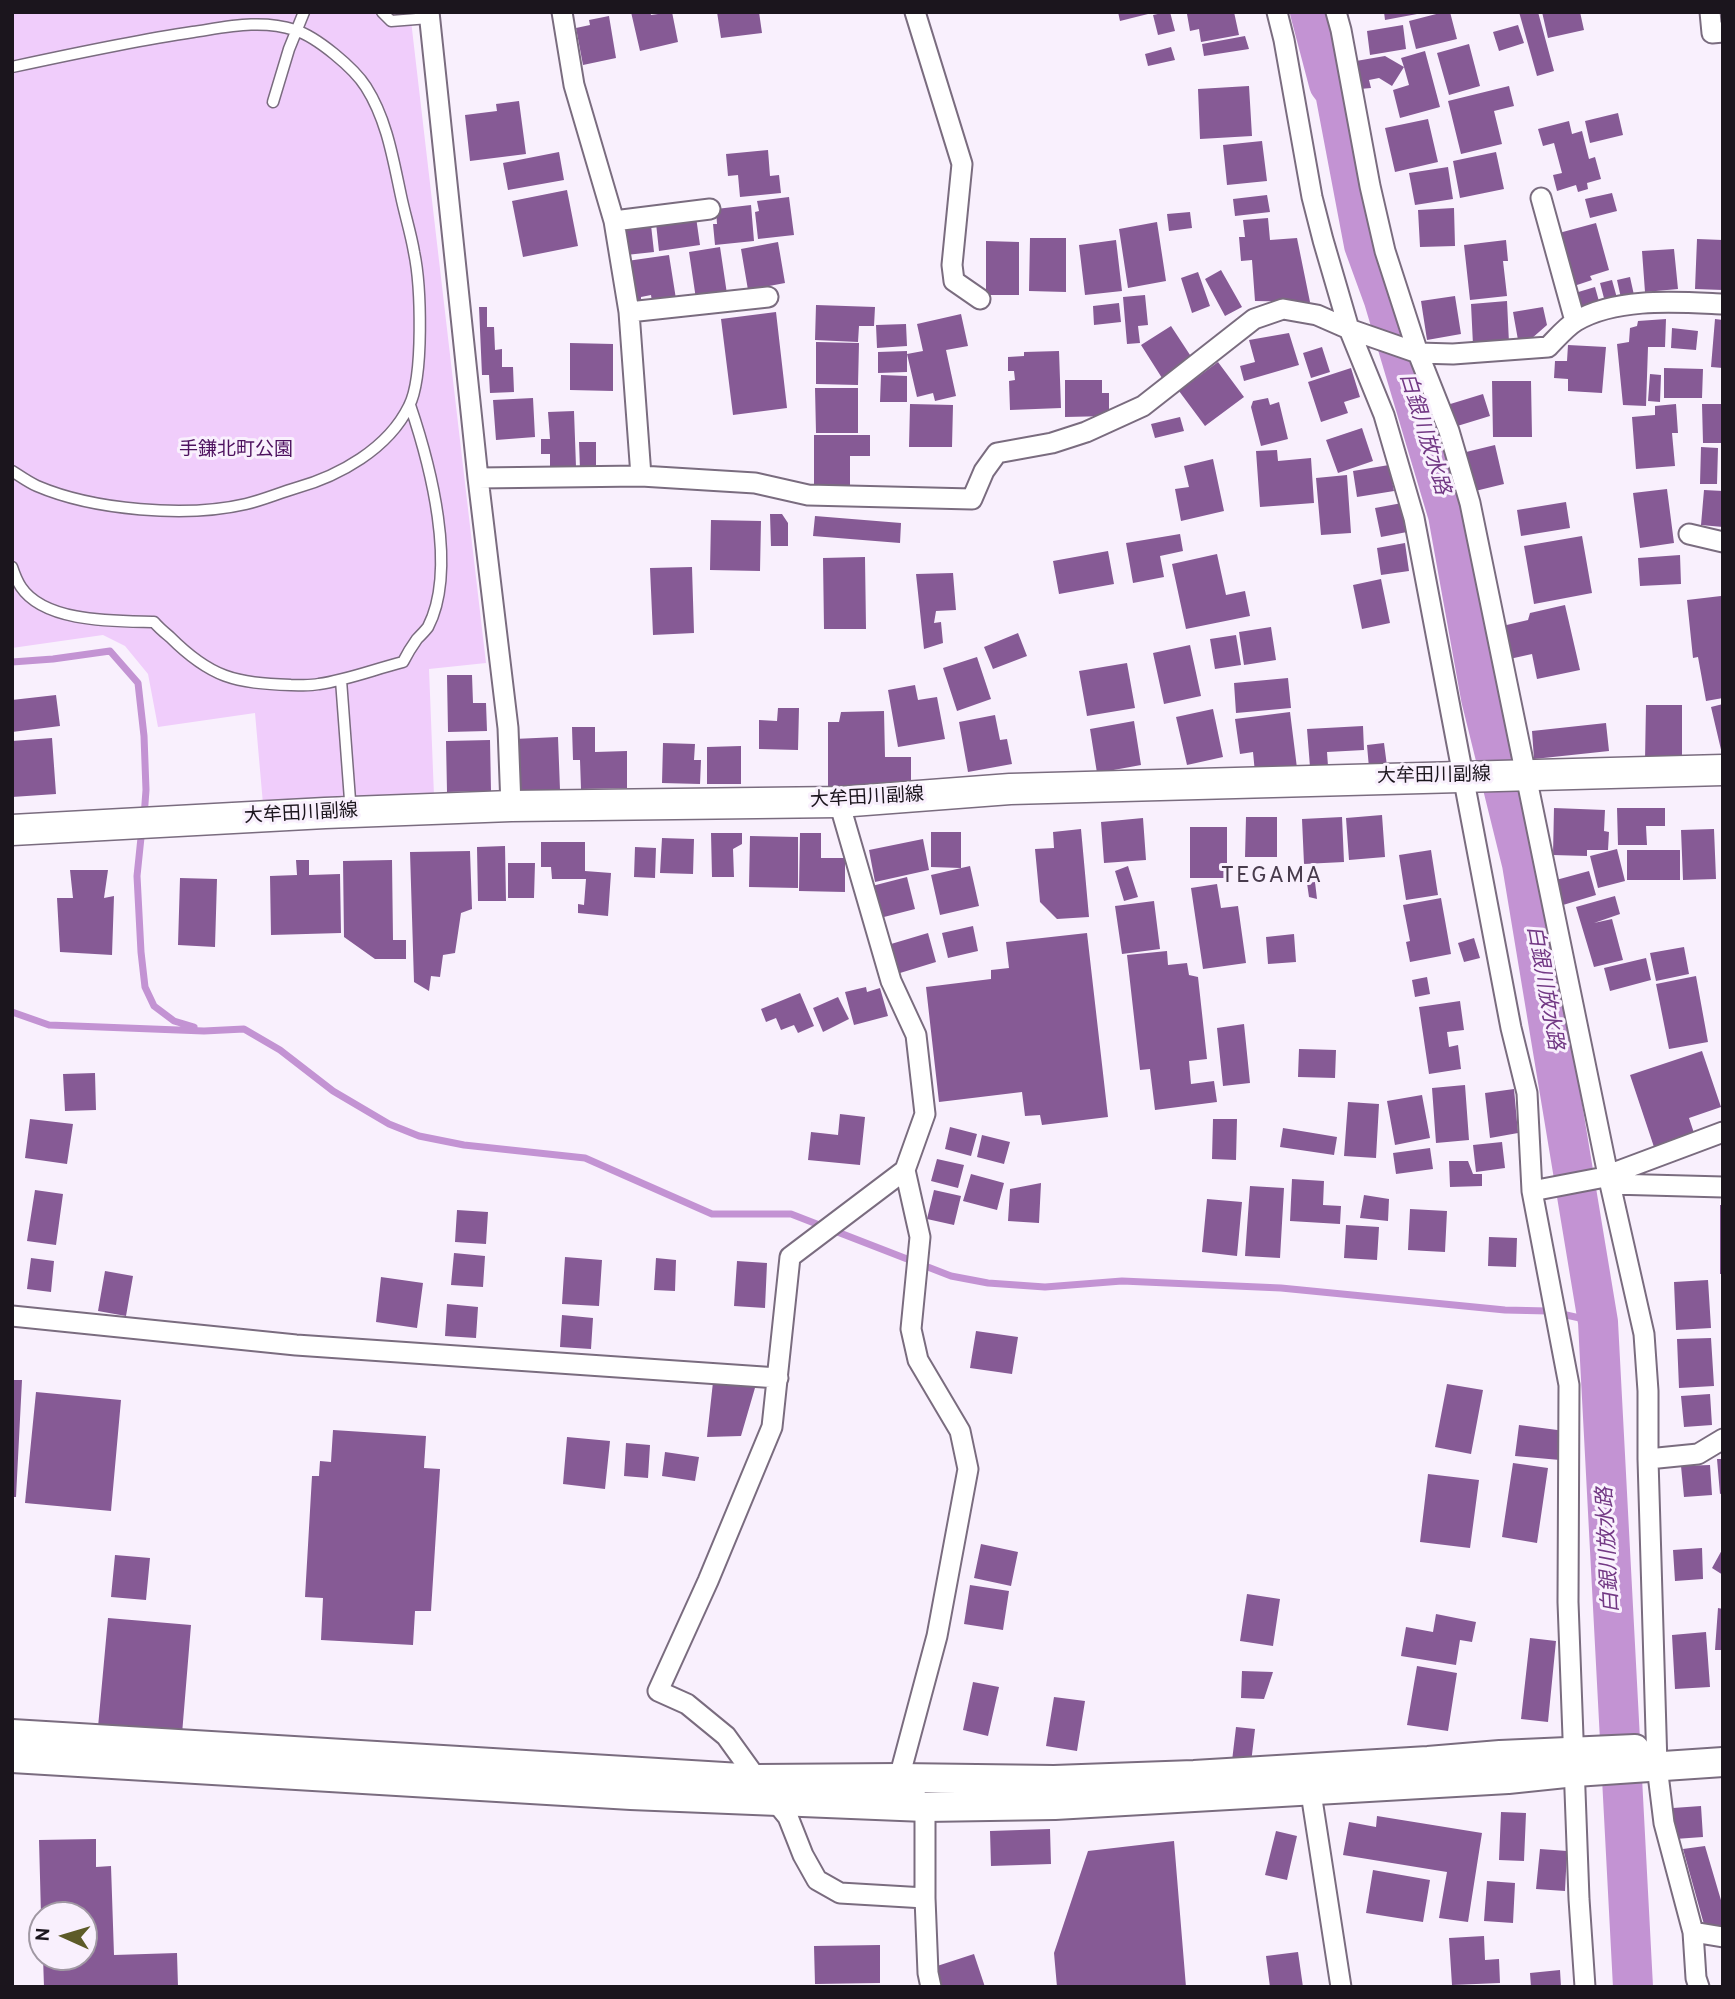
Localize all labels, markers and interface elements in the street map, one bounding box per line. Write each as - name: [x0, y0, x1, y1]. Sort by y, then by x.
- water label: 白銀川放水路: [1393, 370, 1453, 498]
- park label: 手鎌北町公園: [179, 440, 293, 462]
- street label: 大牟田川副線: [1377, 765, 1491, 789]
- street label: 大牟田川副線: [809, 785, 925, 813]
- street label: 大牟田川副線: [243, 801, 359, 829]
- district label: TEGAMA: [1221, 863, 1323, 891]
- water label: 白銀川放水路: [1520, 924, 1566, 1052]
- water label: 白銀川放水路: [1594, 1486, 1626, 1614]
- north arrow: [28, 1901, 98, 1971]
- text: N: [32, 1927, 56, 1942]

